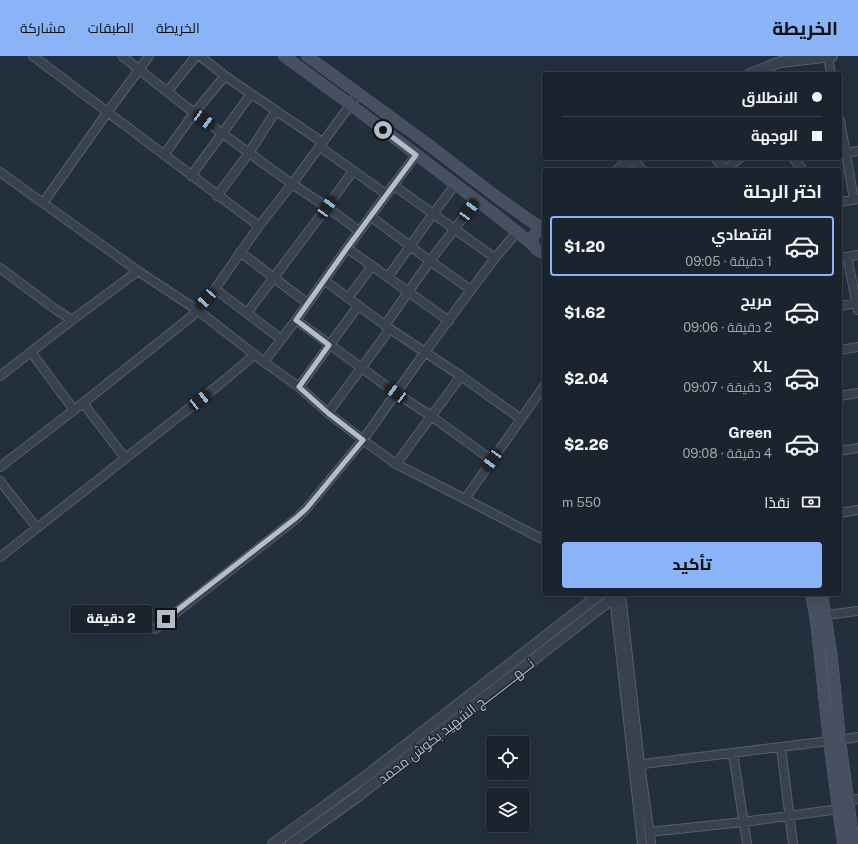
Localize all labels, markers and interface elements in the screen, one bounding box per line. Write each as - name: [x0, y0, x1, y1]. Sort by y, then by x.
- text: الخريطة: [772, 17, 838, 39]
- text: مشاركة: [20, 20, 66, 36]
- text: الطبقات: [88, 20, 134, 36]
- text: الخريطة: [156, 20, 200, 36]
- text: الانطلاق: [742, 89, 798, 106]
- car: [191, 108, 217, 132]
- route start: [374, 121, 392, 139]
- text: الوجهة: [751, 127, 798, 144]
- text: اختر الرحلة: [743, 181, 822, 202]
- car: [315, 194, 339, 220]
- car: [457, 197, 481, 223]
- text: اقتصادي: [712, 226, 772, 243]
- icon: car: [784, 228, 820, 264]
- text: $1.20: [564, 238, 605, 255]
- text: 1 دقيقة · 09:05: [685, 254, 772, 269]
- car: [194, 286, 218, 312]
- text: مريح: [740, 292, 772, 309]
- icon: car: [784, 294, 820, 330]
- text: $1.62: [564, 304, 605, 321]
- text: 2 دقيقة · 09:06: [683, 320, 772, 335]
- text: XL: [753, 358, 772, 375]
- icon: car: [784, 360, 820, 396]
- text: $2.04: [564, 370, 608, 387]
- text: 3 دقيقة · 09:07: [683, 380, 772, 395]
- car: [383, 381, 409, 405]
- car: [187, 388, 213, 412]
- text: Green: [728, 424, 772, 441]
- icon: car: [784, 426, 820, 462]
- text: $2.26: [564, 436, 609, 453]
- text: 4 دقيقة · 09:08: [682, 446, 772, 461]
- car: [480, 447, 504, 473]
- icon: cash: [800, 491, 822, 513]
- text: نقدًا: [764, 494, 790, 511]
- text: 550 m: [562, 495, 601, 510]
- button: تأكيد: [562, 542, 822, 588]
- callout: 2 دقيقة: [70, 605, 152, 633]
- route end: [157, 610, 175, 628]
- text: 2 دقيقة: [86, 611, 136, 626]
- street label: نـــهـــــــــــج الشهيد بكوش محمد: [375, 655, 538, 788]
- map controls: [486, 736, 530, 832]
- button: locate: [486, 736, 530, 780]
- button: layers: [486, 788, 530, 832]

